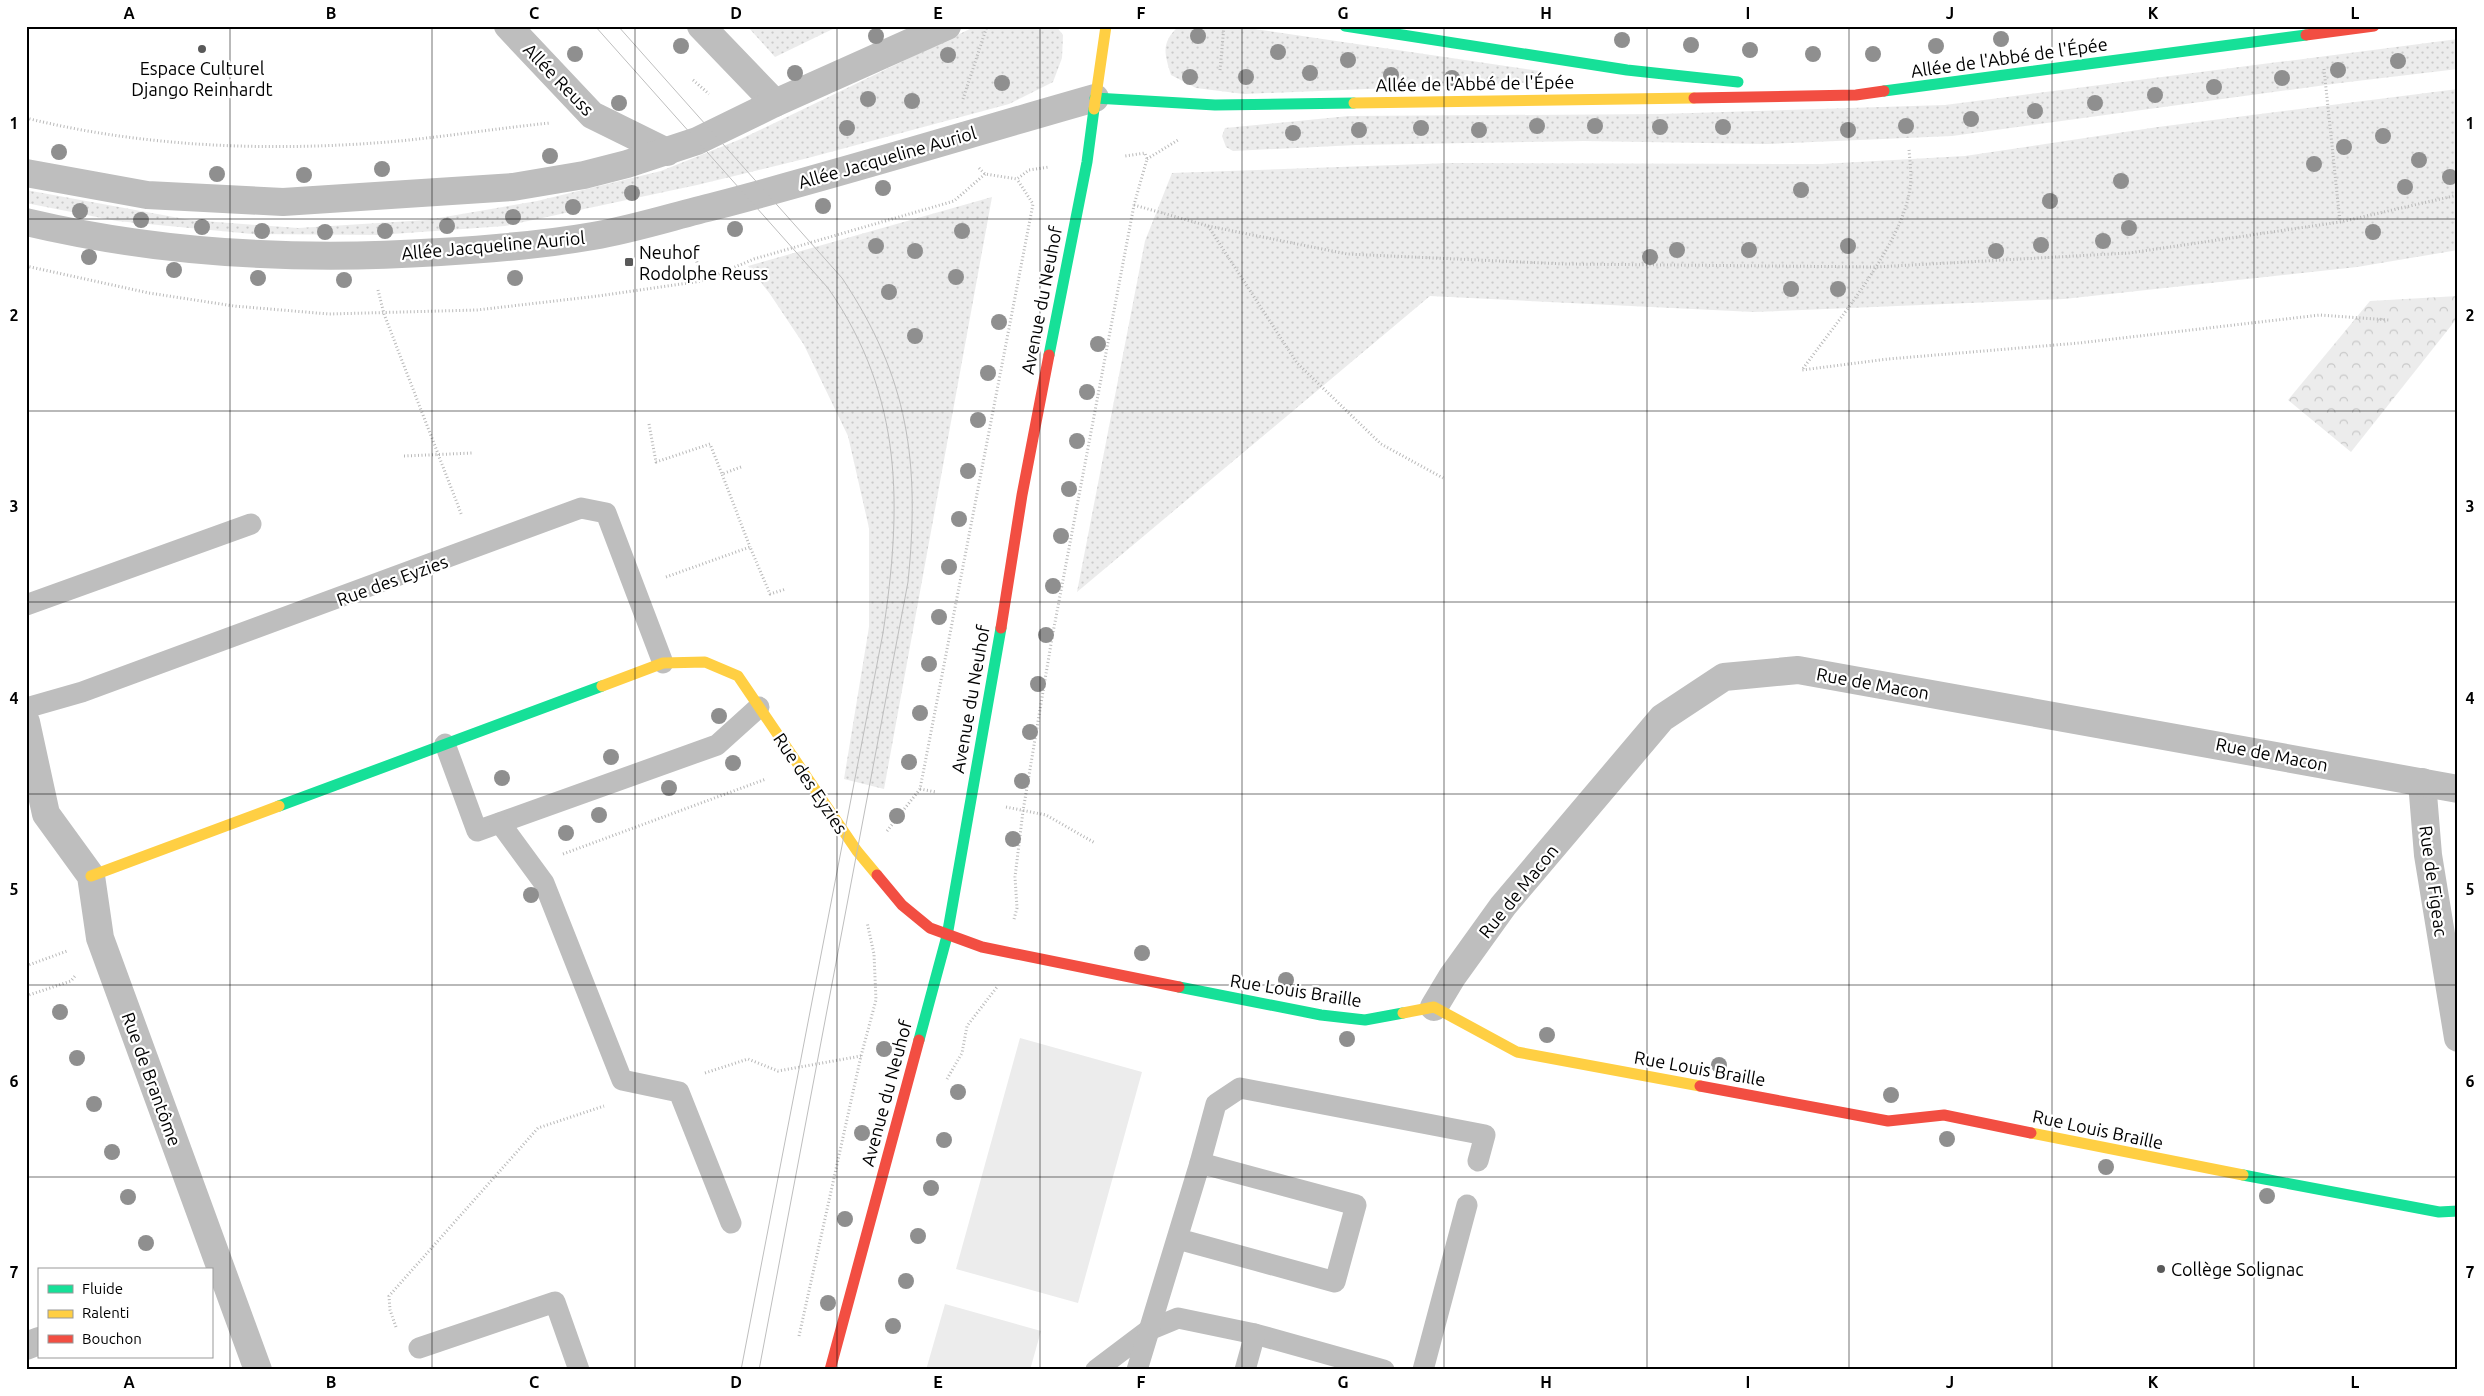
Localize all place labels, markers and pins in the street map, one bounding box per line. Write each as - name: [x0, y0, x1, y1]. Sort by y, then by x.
- marker: Espace Culturel Django Reinhardt: [196, 43, 208, 55]
- place label: Espace Culturel Django Reinhardt: [131, 58, 273, 99]
- place label: Neuhof Rodolphe Reuss: [639, 242, 769, 283]
- marker: Neuhof Rodolphe Reuss: [623, 256, 635, 268]
- place label: Collège Solignac: [2171, 1259, 2304, 1279]
- marker: Collège Solignac: [2155, 1263, 2167, 1275]

